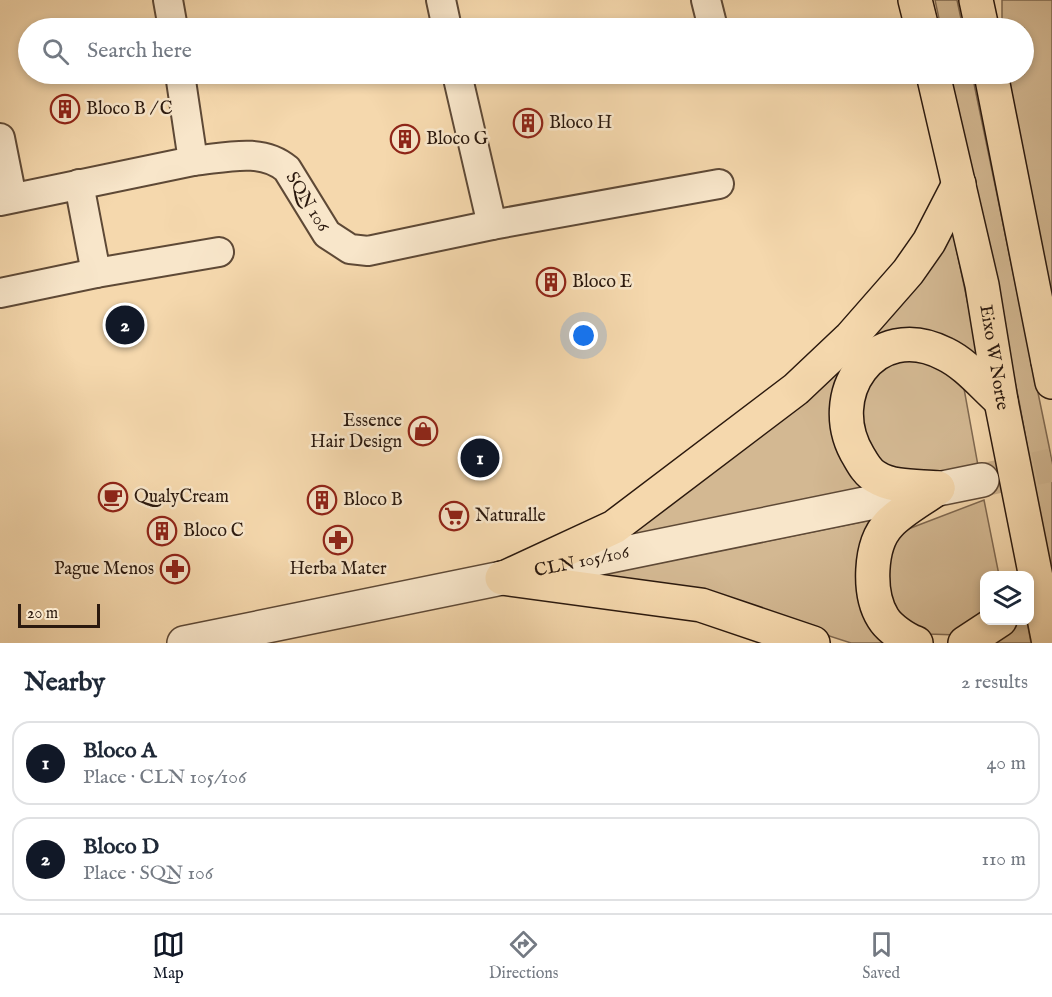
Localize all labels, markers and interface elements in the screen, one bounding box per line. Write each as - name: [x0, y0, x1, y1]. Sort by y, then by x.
- search box: [18, 18, 1034, 84]
- icon: search: [39, 35, 72, 68]
- text: Search here: [87, 37, 192, 65]
- building icon: Bloco B / C: [49, 93, 81, 125]
- place label: Bloco B / C: [86, 98, 173, 121]
- building icon: Bloco H: [512, 107, 544, 139]
- place label: Bloco H: [549, 112, 612, 135]
- building icon: Bloco G: [389, 123, 421, 155]
- place label: Bloco G: [426, 128, 489, 151]
- street label: SQN 106: [280, 168, 335, 237]
- building icon: Bloco E: [535, 266, 567, 298]
- place label: Bloco E: [572, 271, 632, 294]
- pin: 2: [106, 302, 144, 348]
- street label: Eixo W Norte: [974, 303, 1014, 412]
- your location: [569, 321, 598, 350]
- place label: Essence Hair Design: [310, 410, 402, 454]
- shop icon: Essence Hair Design: [407, 415, 439, 447]
- pin: 1: [460, 436, 500, 480]
- cafe icon: QualyCream: [97, 481, 129, 513]
- building icon: Bloco B: [306, 484, 338, 516]
- place label: QualyCream: [134, 486, 229, 509]
- place label: Bloco B: [343, 489, 403, 512]
- supermarket icon: Naturalle: [438, 500, 470, 532]
- place label: Naturalle: [475, 505, 546, 528]
- building icon: Bloco C: [146, 515, 178, 547]
- place label: Bloco C: [183, 520, 244, 543]
- pharmacy icon: Herba Mater: [322, 524, 354, 556]
- street label: CLN 105/106: [532, 541, 632, 583]
- pharmacy icon: Pague Menos: [159, 553, 191, 585]
- place label: Pague Menos: [54, 558, 154, 581]
- place label: Herba Mater: [289, 558, 387, 581]
- map controls: [980, 571, 1034, 625]
- button: layers: [980, 571, 1034, 625]
- scale bar: [18, 601, 100, 628]
- text: 20 m: [27, 604, 58, 624]
- text: Nearby: [24, 666, 105, 699]
- text: 2 results: [961, 670, 1028, 695]
- text: Bloco A: [83, 737, 156, 765]
- text: 1: [42, 751, 49, 776]
- text: 40 m: [987, 751, 1026, 776]
- text: Place · CLN 105/106: [83, 765, 246, 790]
- text: Bloco D: [83, 833, 159, 861]
- text: 2: [41, 847, 50, 872]
- text: 110 m: [982, 847, 1026, 872]
- text: Place · SQN 106: [83, 861, 213, 886]
- tab: Map: [152, 928, 185, 984]
- tab: Directions: [489, 928, 558, 984]
- tab: Saved: [862, 928, 900, 984]

